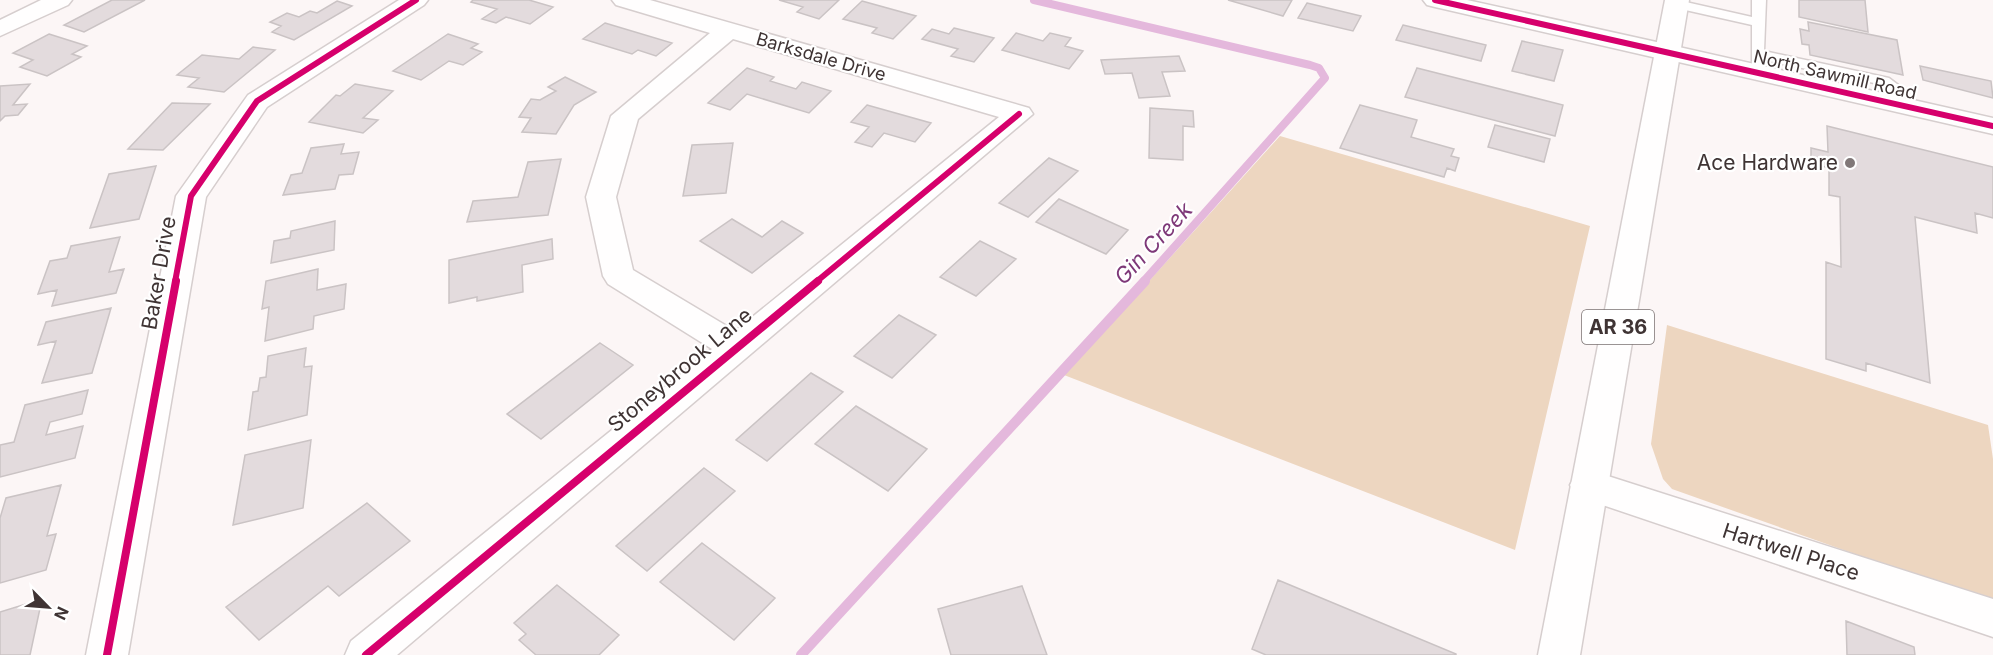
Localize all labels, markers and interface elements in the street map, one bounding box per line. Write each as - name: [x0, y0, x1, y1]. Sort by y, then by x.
- street label: Barksdale Drive: [754, 28, 888, 85]
- street label: North Sawmill Road: [1752, 46, 1919, 103]
- place label: Ace Hardware: [1697, 150, 1838, 175]
- marker: Ace Hardware: [1843, 156, 1857, 170]
- water label: Gin Creek: [1109, 196, 1198, 289]
- street label: Baker Drive: [136, 214, 181, 332]
- street label: Stoneybrook Lane: [603, 302, 757, 437]
- road number: AR 36: [1582, 310, 1654, 344]
- street label: Hartwell Place: [1720, 518, 1863, 585]
- north arrow: [18, 577, 78, 637]
- text: N: [50, 604, 73, 623]

